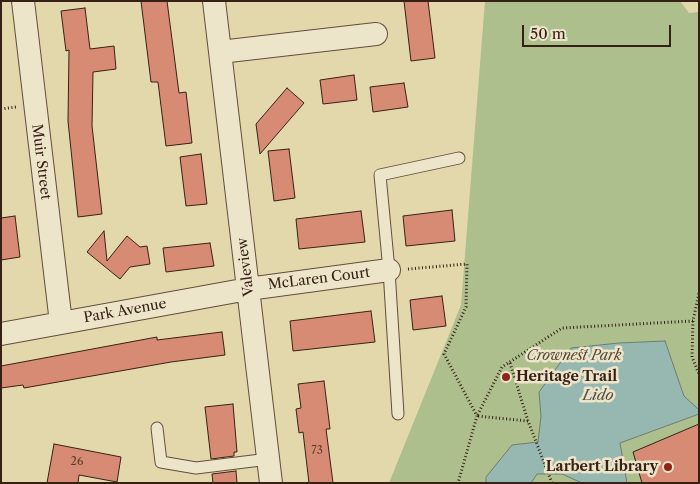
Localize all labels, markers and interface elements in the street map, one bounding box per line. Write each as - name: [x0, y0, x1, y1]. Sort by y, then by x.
- scale bar: [525, 15, 674, 47]
- text: 50 m: [530, 24, 566, 43]
- street label: Muir Street: [28, 123, 54, 201]
- street label: Valeview: [234, 237, 258, 297]
- street label: McLaren Court: [267, 264, 371, 294]
- street label: Park Avenue: [82, 295, 168, 327]
- park label: Crownest Park: [527, 348, 621, 364]
- place label: Heritage Trail: [516, 369, 617, 385]
- marker: Heritage Trail: [500, 371, 512, 383]
- water label: Lido: [582, 387, 614, 405]
- house number: 73: [311, 444, 323, 458]
- house number: 26: [71, 455, 83, 469]
- place label: Larbert Library: [546, 459, 658, 475]
- marker: Larbert Library: [662, 461, 674, 473]

